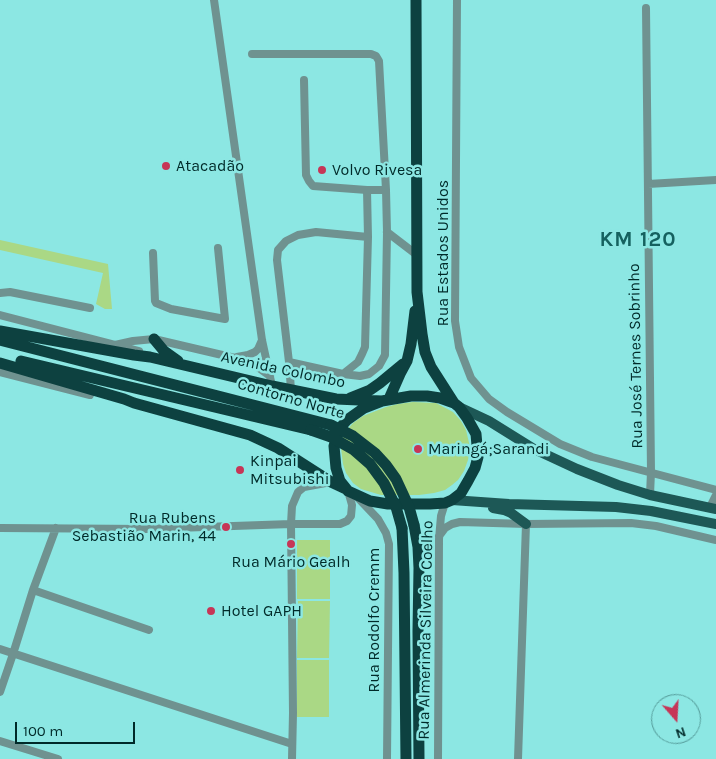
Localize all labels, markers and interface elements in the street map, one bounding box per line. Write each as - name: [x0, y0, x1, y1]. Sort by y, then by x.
- place label: Atacadão: [176, 156, 244, 176]
- marker: Atacadão: [160, 160, 172, 172]
- place label: Volvo Rivesa: [332, 160, 422, 180]
- marker: Volvo Rivesa: [316, 164, 328, 176]
- street label: Rua Estados Unidos: [433, 180, 453, 326]
- district label: KM 120: [599, 227, 677, 253]
- street label: Rua José Ternes Sobrinho: [625, 263, 647, 449]
- street label: Avenida Colombo: [219, 347, 347, 393]
- street label: Contorno Norte: [235, 375, 347, 423]
- place label: Maringá;Sarandi: [428, 439, 550, 459]
- marker: Maringá;Sarandi: [412, 443, 424, 455]
- place label: Kinpai Mitsubishi: [250, 451, 330, 489]
- marker: Kinpai Mitsubishi: [234, 464, 246, 476]
- place label: Rua Rubens Sebastião Marin, 44: [72, 508, 216, 546]
- street label: Rua Almerinda Silveira Coelho: [414, 520, 438, 740]
- marker: Rua Rubens Sebastião Marin, 44: [220, 521, 232, 533]
- marker: Rua Mário Gealh: [285, 538, 297, 550]
- street label: Rua Rodolfo Cremm: [364, 547, 384, 693]
- place label: Rua Mário Gealh: [231, 552, 351, 572]
- place label: Hotel GAPH: [221, 601, 302, 621]
- marker: Hotel GAPH: [205, 605, 217, 617]
- north arrow: [651, 694, 701, 744]
- scale bar: [18, 712, 138, 744]
- text: 100 m: [23, 722, 63, 740]
- text: N: [673, 723, 688, 742]

